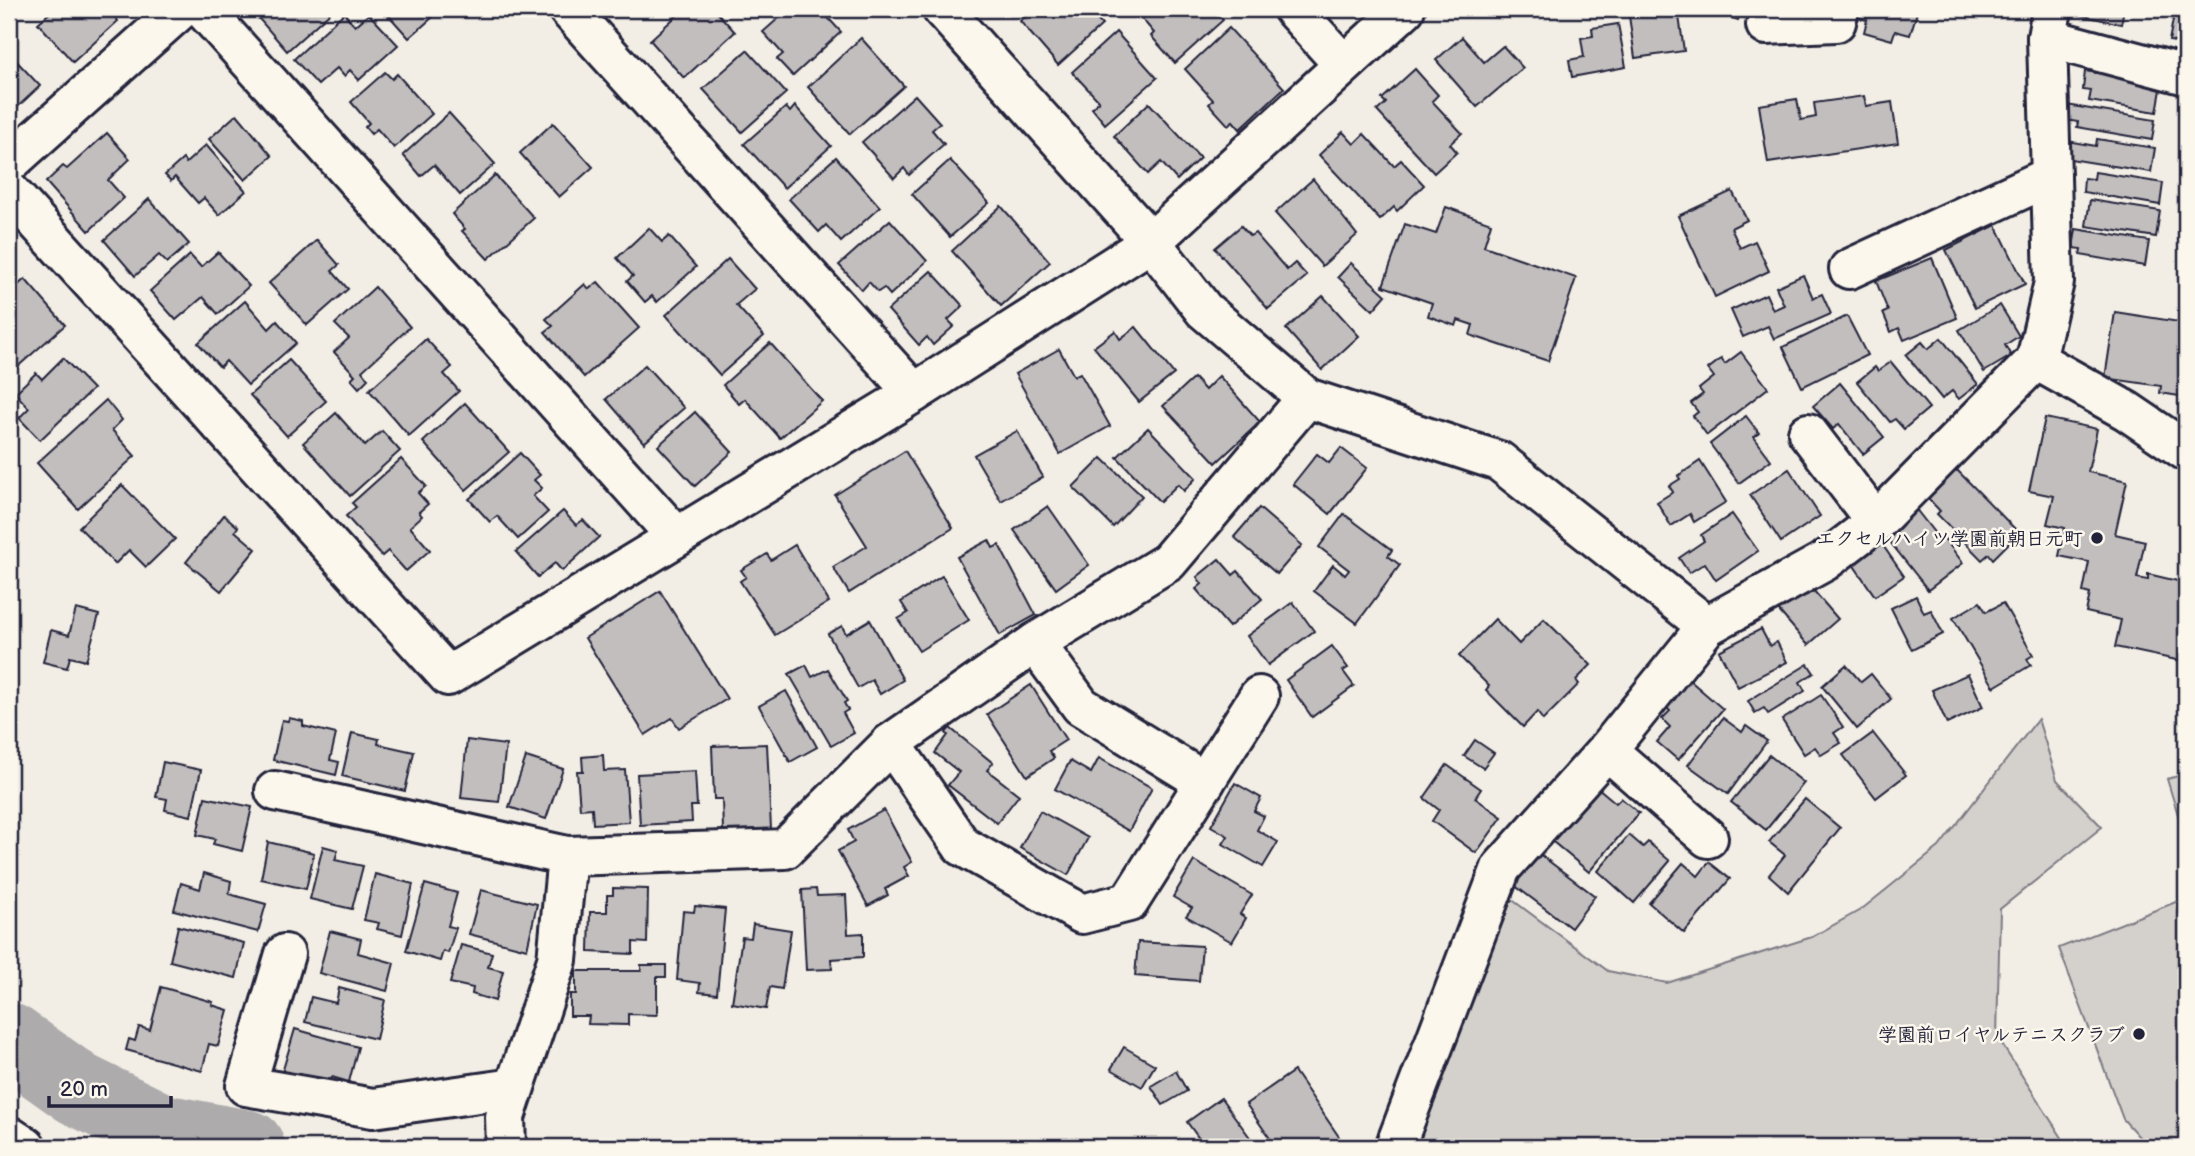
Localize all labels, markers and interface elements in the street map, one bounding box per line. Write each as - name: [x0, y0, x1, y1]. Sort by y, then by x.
- place label: エクセルハイツ学園前朝日元町: [1816, 528, 2083, 551]
- marker: エクセルハイツ学園前朝日元町: [2089, 530, 2105, 546]
- place label: 学園前ロイヤルテニスクラブ: [1878, 1024, 2125, 1047]
- marker: 学園前ロイヤルテニスクラブ: [2131, 1026, 2147, 1042]
- scale bar: [49, 1065, 172, 1109]
- text: 20 m: [60, 1077, 108, 1102]

